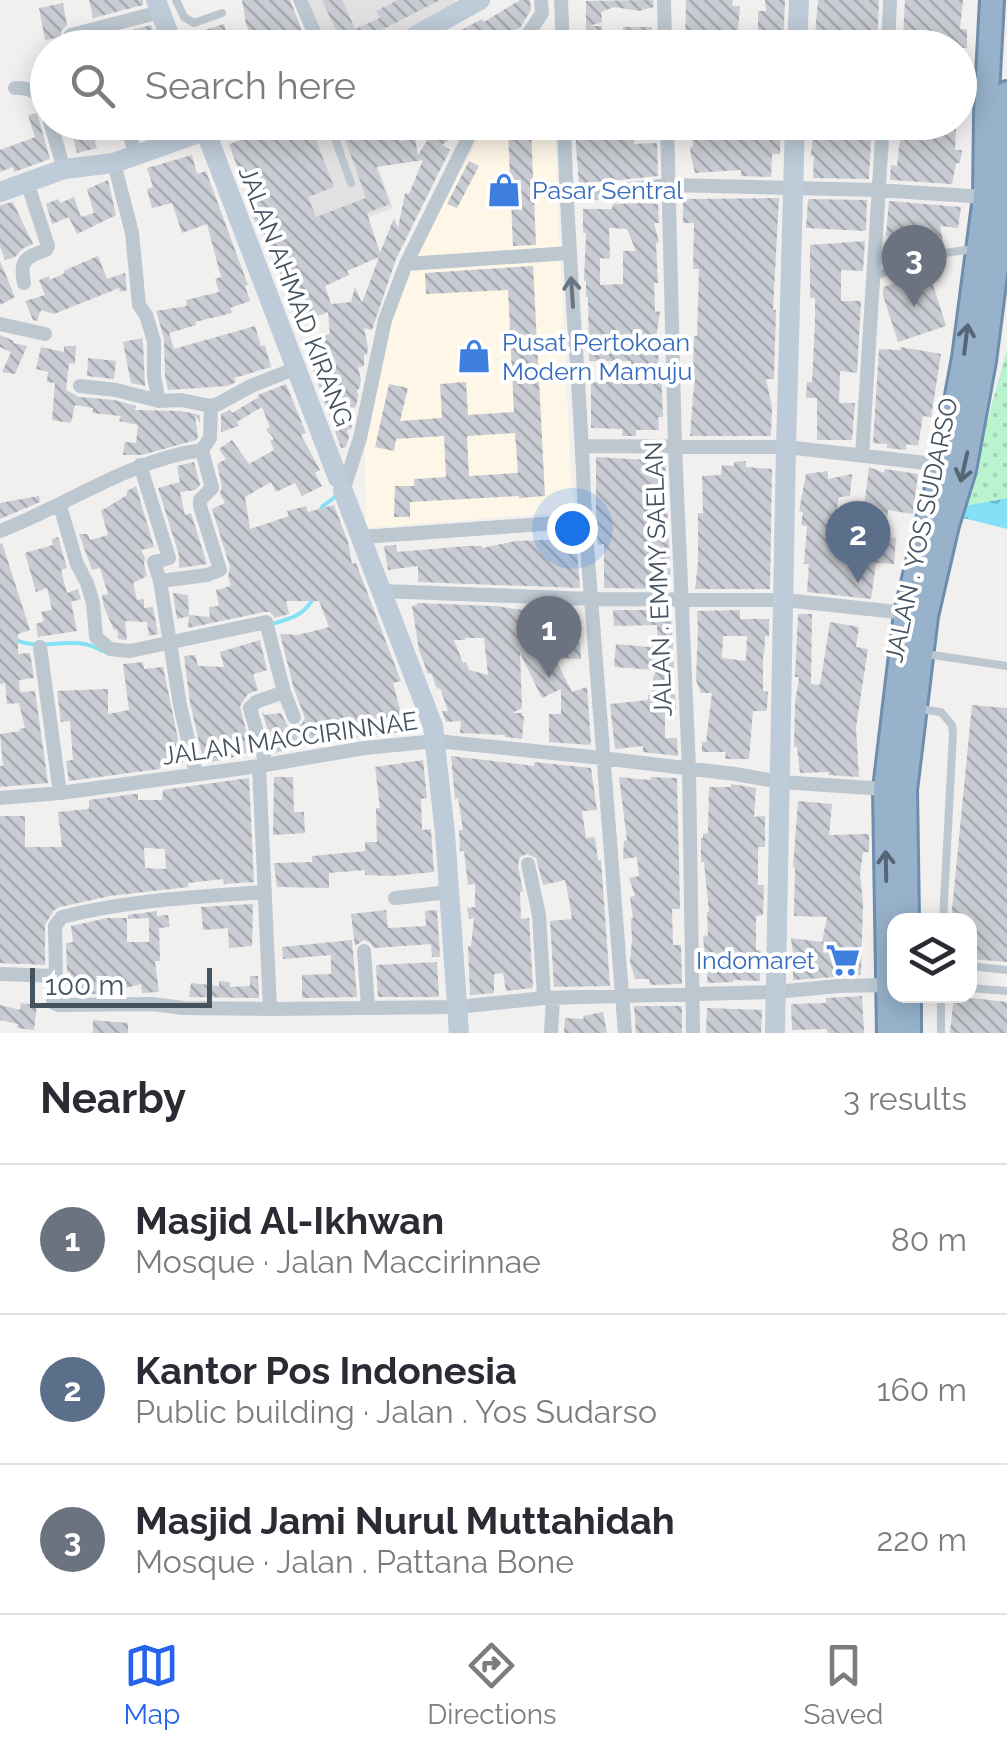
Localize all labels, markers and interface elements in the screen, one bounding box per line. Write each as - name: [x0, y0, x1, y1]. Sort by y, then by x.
- search box: [30, 30, 977, 140]
- icon: search: [65, 58, 120, 113]
- text: Search here: [145, 63, 356, 108]
- street label: JALAN AHMAD KIRANG: [233, 162, 359, 430]
- shop icon: Pasar Sentral: [485, 171, 523, 209]
- place label: Pasar Sentral: [532, 175, 683, 205]
- pin: 3: [882, 224, 946, 307]
- one-way arrow: [563, 276, 582, 308]
- one-way arrow: [958, 323, 976, 355]
- place label: Pusat Pertokoan Modern Mamuju: [502, 327, 692, 386]
- shop icon: Pusat Pertokoan Modern Mamuju: [455, 337, 493, 375]
- street label: JALAN . YOS SUDARSO: [878, 395, 964, 665]
- street label: JALAN . EMMY SAELAN: [638, 441, 678, 717]
- one-way arrow: [954, 450, 972, 482]
- pin: 2: [826, 500, 890, 583]
- your location: [547, 503, 598, 554]
- pin: 1: [516, 596, 582, 678]
- street label: JALAN MACCIRINNAE: [160, 705, 420, 771]
- one-way arrow: [877, 850, 896, 882]
- map controls: [887, 913, 977, 1003]
- button: layers: [887, 913, 977, 1003]
- supermarket icon: Indomaret: [824, 941, 862, 979]
- place label: Indomaret: [696, 945, 816, 975]
- scale bar: [30, 963, 212, 1008]
- text: 100 m: [45, 969, 124, 1002]
- text: Nearby: [40, 1074, 186, 1123]
- text: 3 results: [843, 1080, 967, 1117]
- text: Masjid Al-Ikhwan: [135, 1198, 444, 1243]
- text: 1: [65, 1221, 80, 1258]
- text: 80 m: [891, 1221, 967, 1258]
- text: Mosque · Jalan Maccirinnae: [135, 1243, 541, 1280]
- text: Kantor Pos Indonesia: [135, 1348, 517, 1393]
- text: 2: [63, 1371, 82, 1408]
- text: 160 m: [877, 1371, 967, 1408]
- text: Public building · Jalan . Yos Sudarso: [135, 1393, 657, 1430]
- text: Masjid Jami Nurul Muttahidah: [135, 1498, 675, 1543]
- text: 3: [64, 1521, 81, 1558]
- text: 220 m: [877, 1521, 967, 1558]
- text: Mosque · Jalan . Pattana Bone: [135, 1543, 574, 1580]
- tab: Map: [123, 1638, 180, 1731]
- tab: Directions: [427, 1638, 557, 1731]
- tab: Saved: [803, 1638, 884, 1731]

